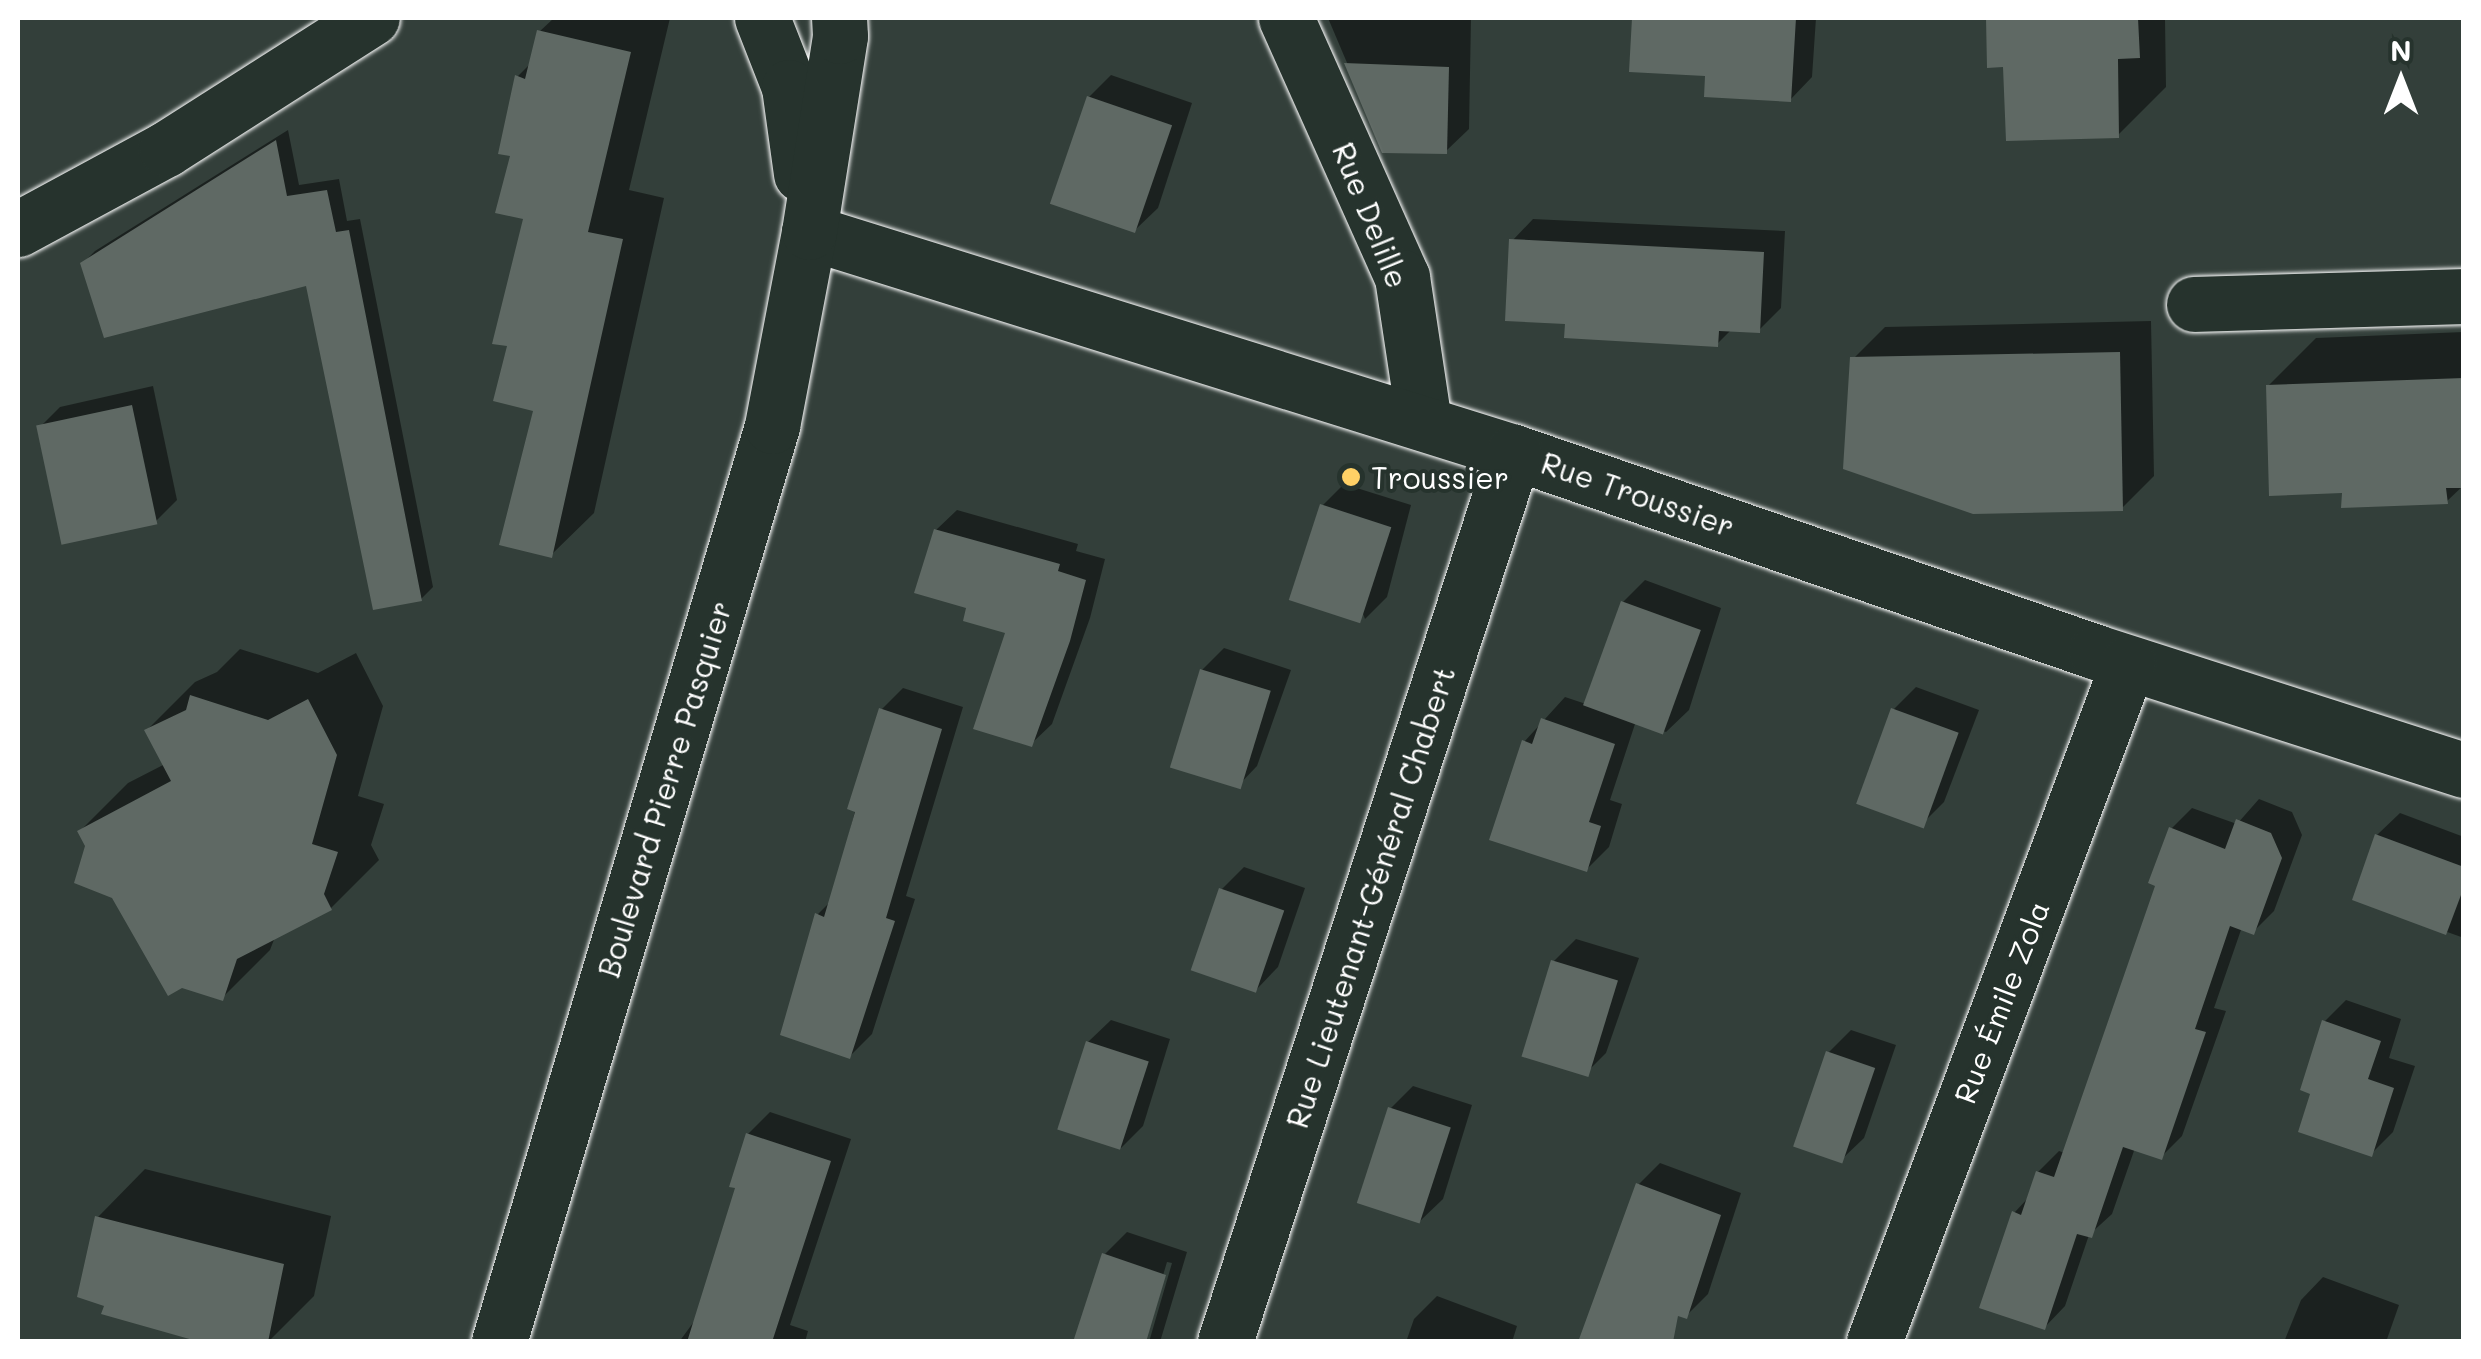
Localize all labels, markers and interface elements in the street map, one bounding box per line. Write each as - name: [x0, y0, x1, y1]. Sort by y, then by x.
- north arrow: [2351, 30, 2451, 130]
- text: N: [2390, 32, 2412, 68]
- street label: Rue Delille: [1326, 137, 1416, 293]
- street label: Rue Troussier: [1537, 444, 1739, 544]
- place label: Troussier: [1371, 459, 1509, 495]
- marker: Troussier: [1340, 466, 1362, 488]
- street label: Boulevard Pierre Pasquier: [590, 596, 738, 982]
- street label: Rue Lieutenant-Général Chabert: [1278, 662, 1462, 1132]
- street label: Rue Émile Zola: [1946, 896, 2056, 1108]

